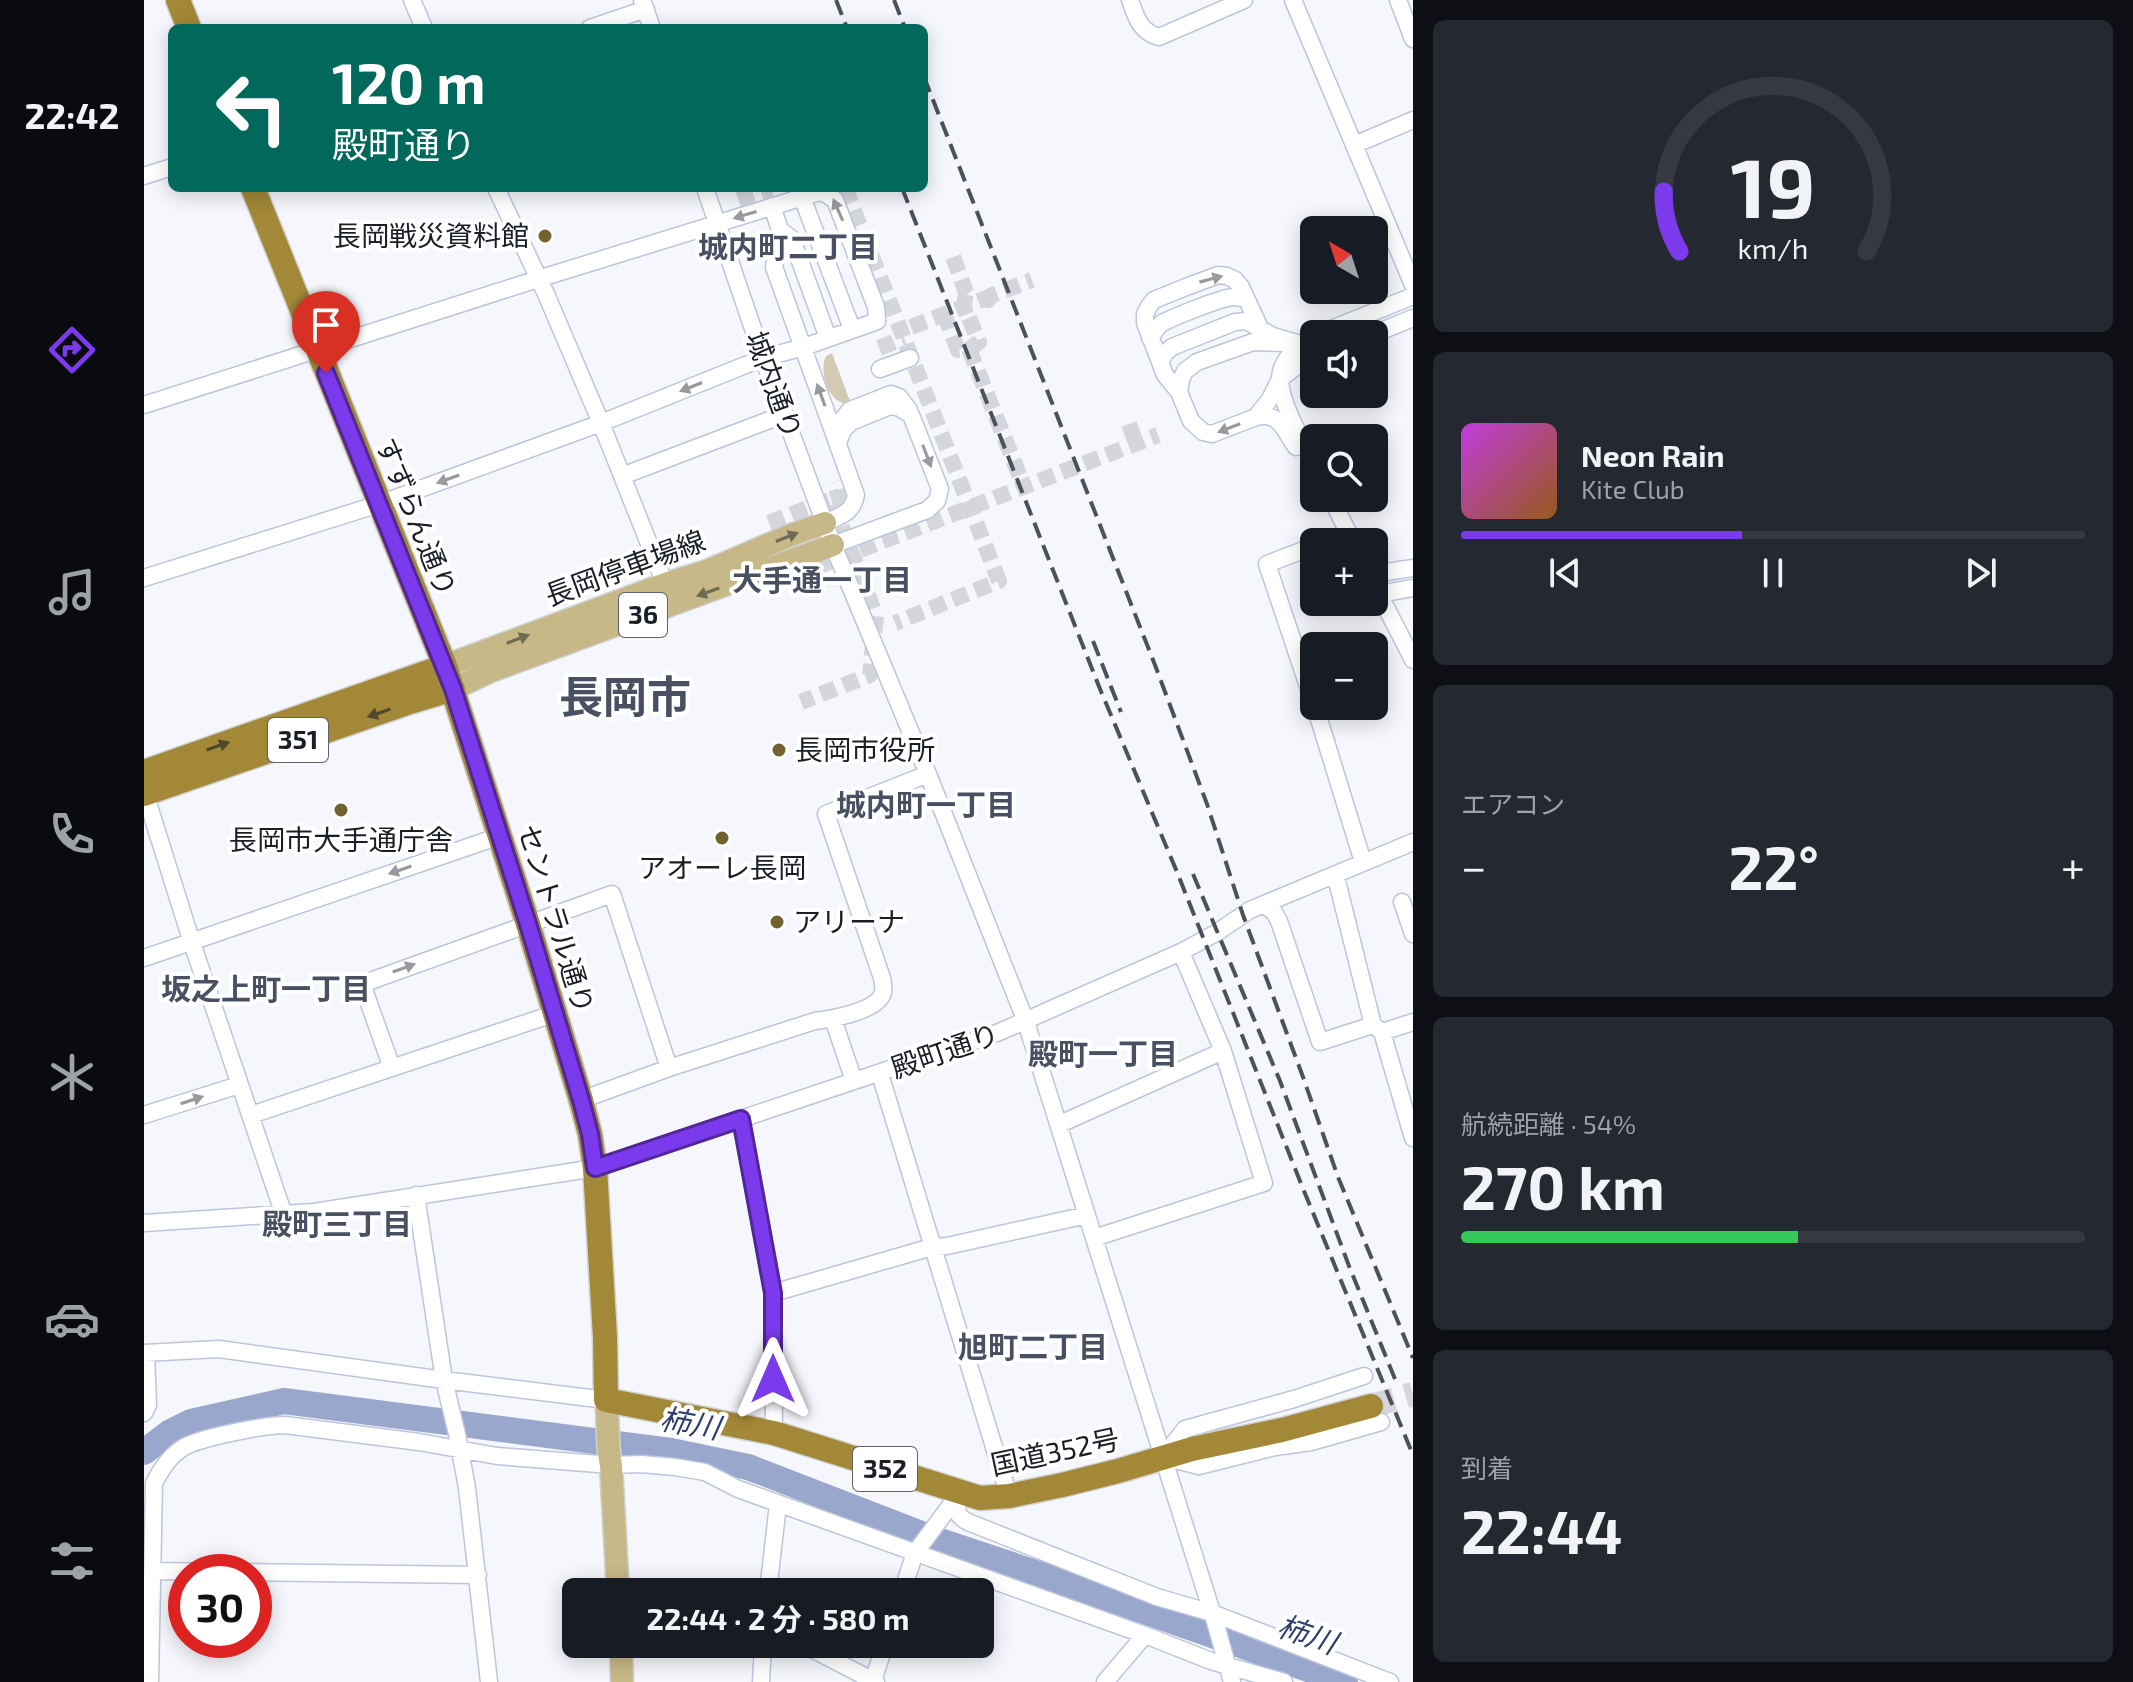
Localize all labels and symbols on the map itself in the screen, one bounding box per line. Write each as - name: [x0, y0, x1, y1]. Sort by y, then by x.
- one-way arrow: [832, 199, 845, 222]
- one-way arrow: [732, 209, 756, 222]
- north arrow: [1300, 216, 1388, 304]
- place label: 長岡戦災資料館: [333, 218, 529, 252]
- marker: 長岡戦災資料館: [536, 227, 554, 245]
- district label: 城内町二丁目: [698, 228, 878, 264]
- one-way arrow: [1199, 273, 1224, 285]
- pin: [292, 291, 360, 373]
- street label: 城内通り: [740, 326, 810, 443]
- one-way arrow: [679, 381, 703, 394]
- one-way arrow: [814, 383, 827, 407]
- one-way arrow: [1217, 422, 1241, 435]
- street label: すずらん通り: [370, 432, 464, 601]
- one-way arrow: [921, 444, 934, 468]
- one-way arrow: [436, 473, 460, 486]
- street label: 長岡停車場線: [540, 522, 709, 612]
- one-way arrow: [775, 530, 799, 543]
- district label: 大手通一丁目: [732, 561, 912, 597]
- one-way arrow: [696, 586, 720, 598]
- road number: 36: [619, 593, 667, 637]
- one-way arrow: [506, 632, 530, 645]
- district label: 長岡市: [559, 669, 691, 722]
- one-way arrow: [367, 707, 391, 719]
- road number: 351: [268, 718, 328, 762]
- place label: 長岡市役所: [795, 732, 935, 766]
- one-way arrow: [206, 740, 230, 752]
- marker: 長岡市役所: [770, 741, 788, 759]
- district label: 城内町一丁目: [836, 786, 1016, 822]
- marker: 長岡市大手通庁舎: [332, 801, 350, 819]
- street label: セントラル通り: [512, 820, 602, 1017]
- place label: 長岡市大手通庁舎: [229, 822, 453, 856]
- marker: アオーレ長岡: [713, 829, 731, 847]
- place label: アオーレ長岡: [638, 850, 806, 884]
- one-way arrow: [388, 865, 412, 877]
- place label: アリーナ: [793, 904, 905, 938]
- marker: アリーナ: [768, 913, 786, 931]
- one-way arrow: [392, 962, 416, 974]
- district label: 坂之上町一丁目: [161, 970, 371, 1006]
- street label: 殿町通り: [886, 1016, 1003, 1084]
- district label: 殿町一丁目: [1028, 1035, 1178, 1071]
- one-way arrow: [180, 1093, 204, 1106]
- district label: 殿町三丁目: [262, 1205, 412, 1241]
- district label: 旭町二丁目: [958, 1328, 1108, 1364]
- position arrow: [731, 1337, 815, 1421]
- water label: 柿川: [658, 1399, 726, 1445]
- street label: 国道352号: [988, 1421, 1122, 1481]
- road number: 352: [853, 1447, 917, 1491]
- speed limit sign: 30: [168, 1554, 272, 1658]
- water label: 柿川: [1273, 1606, 1345, 1661]

